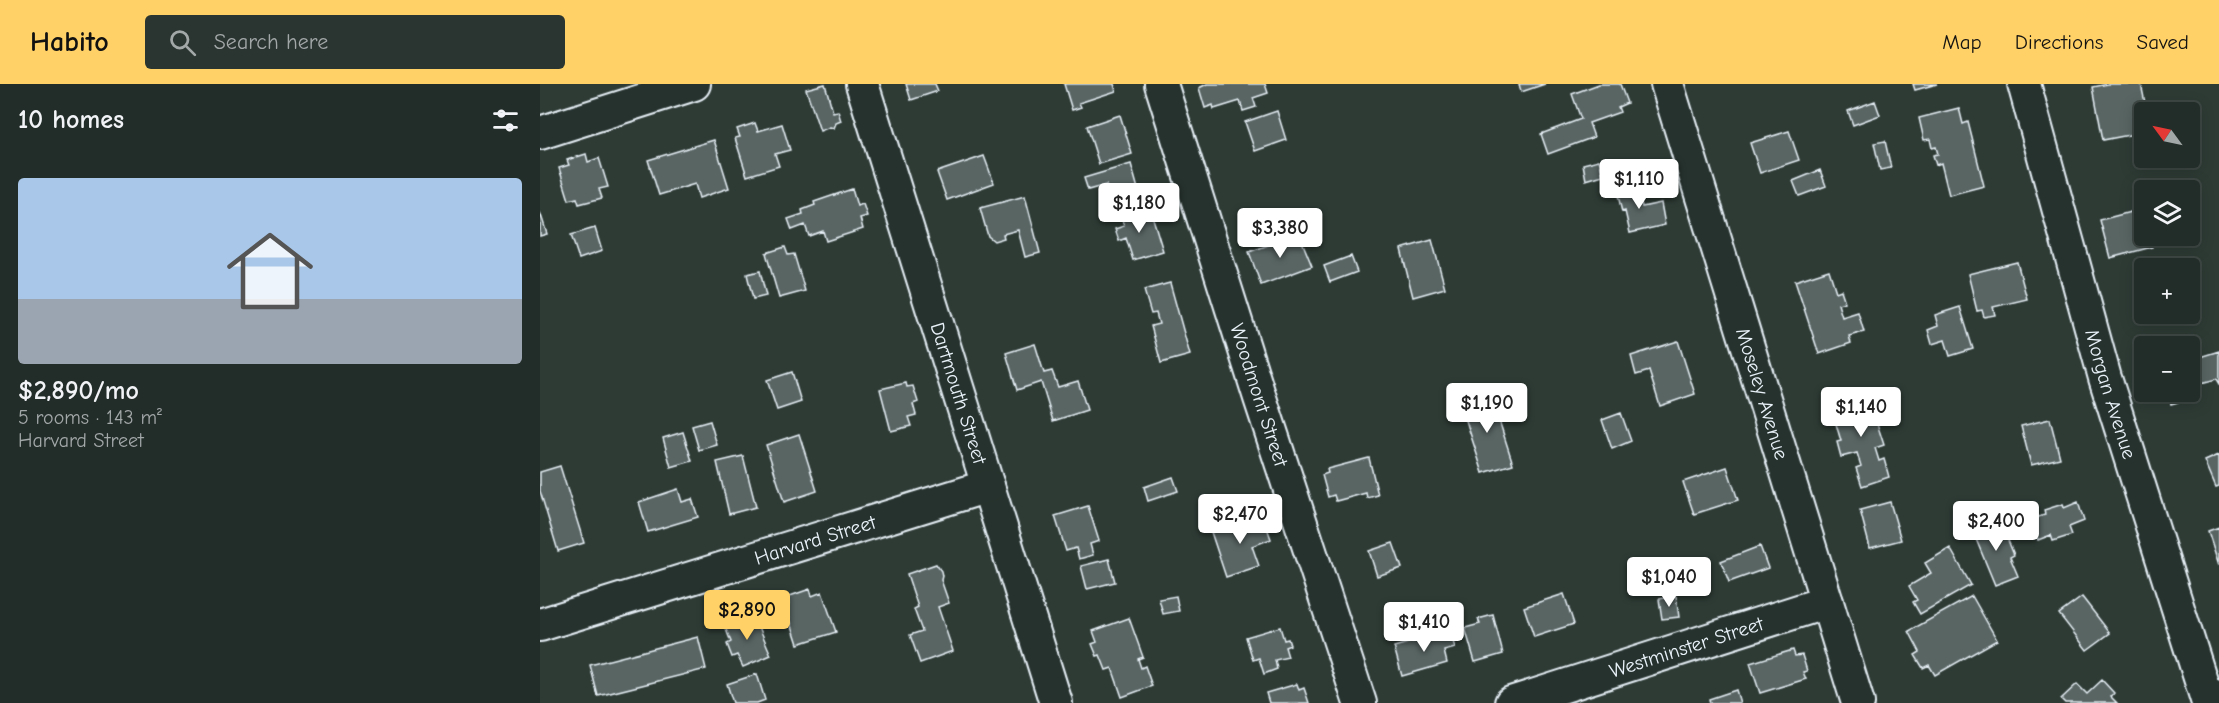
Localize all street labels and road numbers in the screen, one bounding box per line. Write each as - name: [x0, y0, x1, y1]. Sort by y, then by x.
- street label: Dartmouth Street: [925, 320, 992, 468]
- street label: Woodmont Street: [1225, 321, 1293, 471]
- street label: Moseley Avenue: [1731, 325, 1793, 462]
- street label: Morgan Avenue: [2080, 327, 2141, 462]
- street label: Harvard Street: [752, 510, 880, 570]
- street label: Westminster Street: [1606, 612, 1768, 683]

